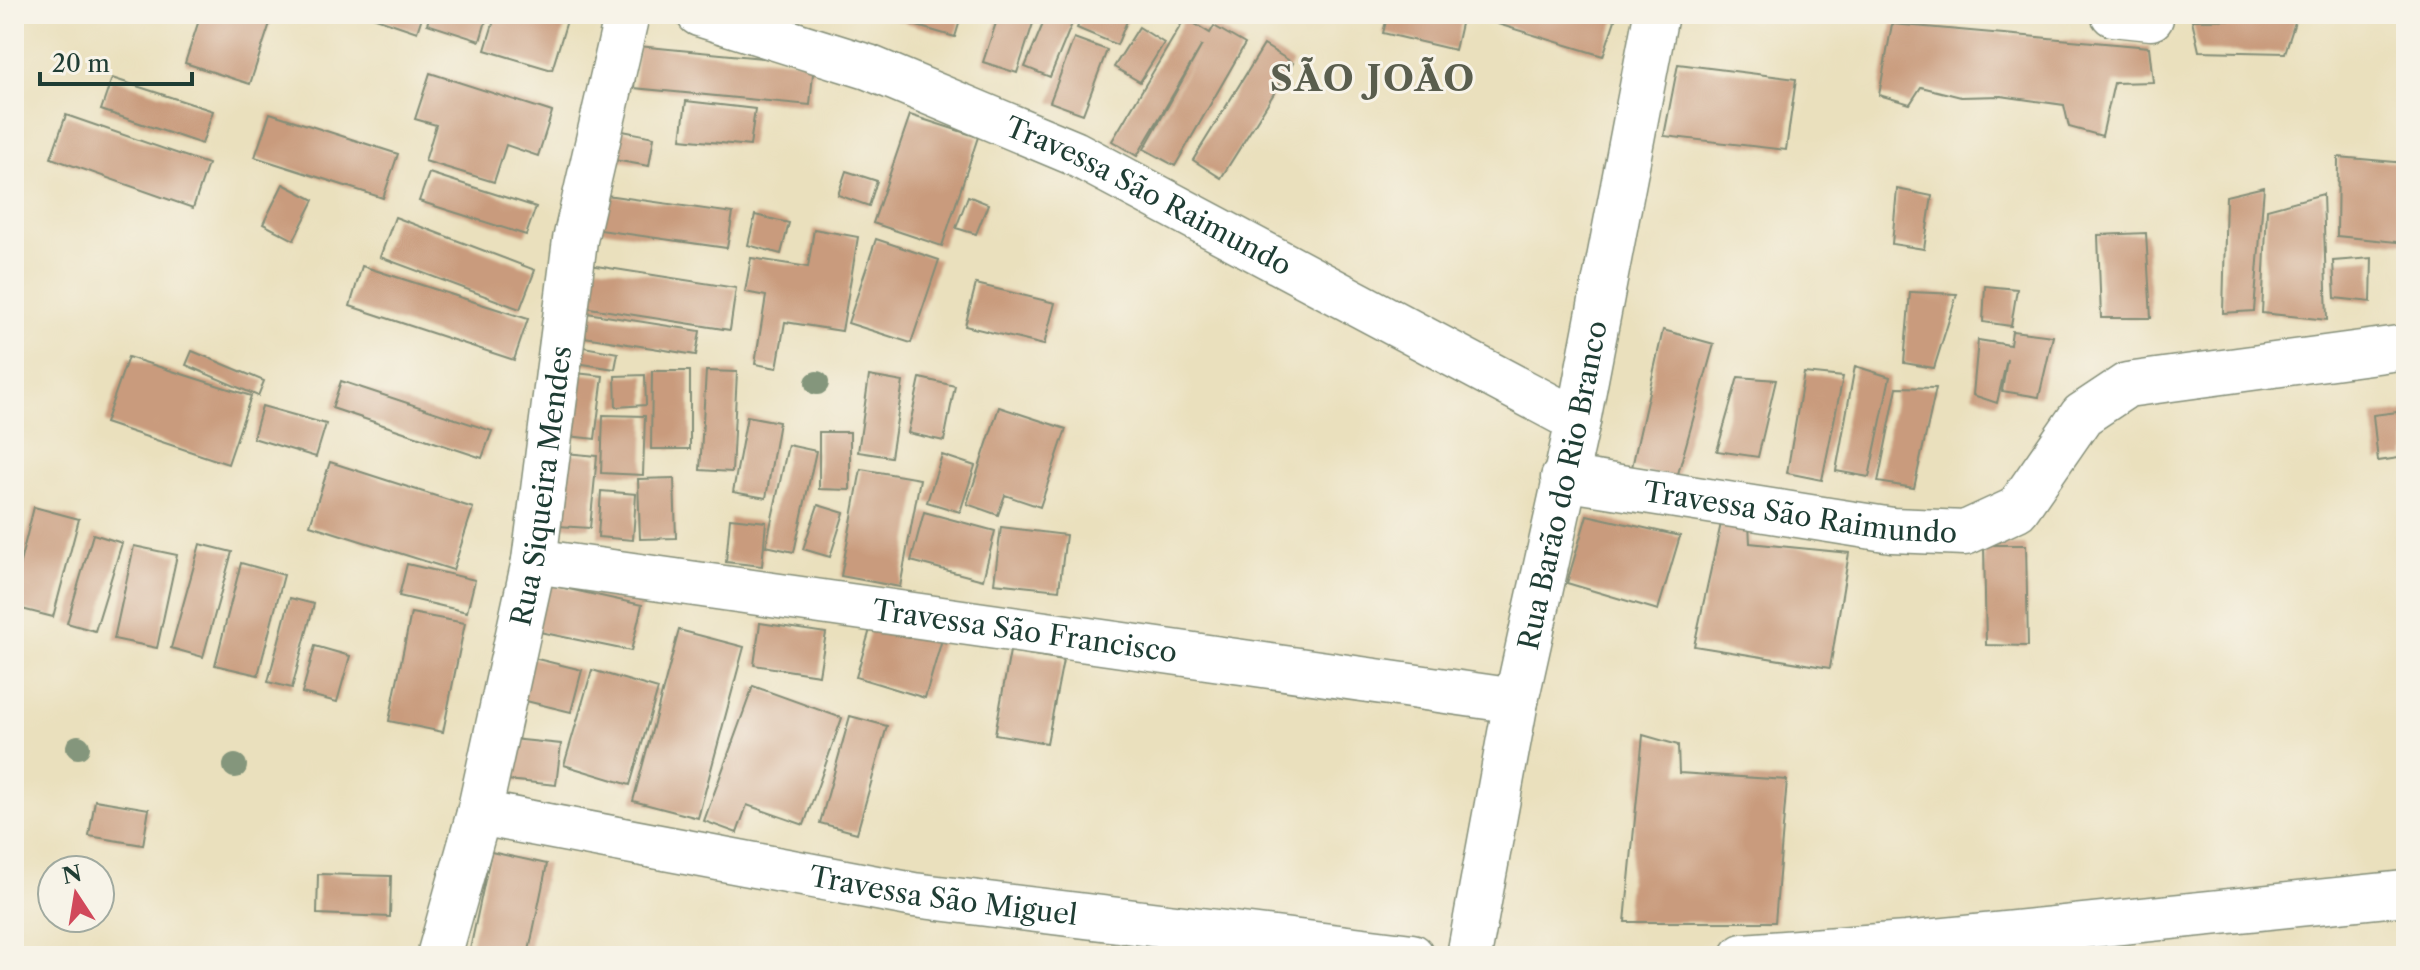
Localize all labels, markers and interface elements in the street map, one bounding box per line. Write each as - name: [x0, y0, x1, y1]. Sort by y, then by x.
- scale bar: [40, 36, 192, 86]
- text: 20 m: [52, 49, 110, 78]
- district label: SÃO JOÃO: [1270, 56, 1476, 100]
- street label: Travessa São Raimundo: [1001, 109, 1297, 282]
- street label: Rua Barão do Rio Branco: [1511, 318, 1614, 653]
- street label: Rua Siqueira Mendes: [503, 344, 578, 629]
- street label: Travessa São Raimundo: [1641, 474, 1958, 550]
- street label: Travessa São Francisco: [871, 593, 1179, 669]
- north arrow: [36, 854, 116, 934]
- street label: Travessa São Miguel: [807, 859, 1079, 932]
- text: N: [60, 860, 84, 890]

